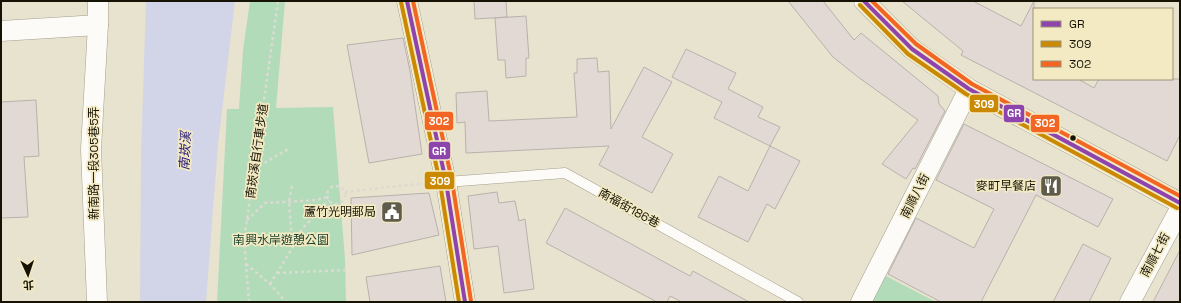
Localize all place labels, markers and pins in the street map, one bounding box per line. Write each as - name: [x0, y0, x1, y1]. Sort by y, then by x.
- unlabelled marker: [1068, 133, 1078, 143]
- restaurant icon: 麥町早餐店: [1038, 173, 1064, 199]
- place label: 麥町早餐店: [976, 178, 1036, 194]
- public building icon: 蘆竹光明郵局: [379, 199, 405, 225]
- place label: 蘆竹光明郵局: [304, 204, 376, 220]

